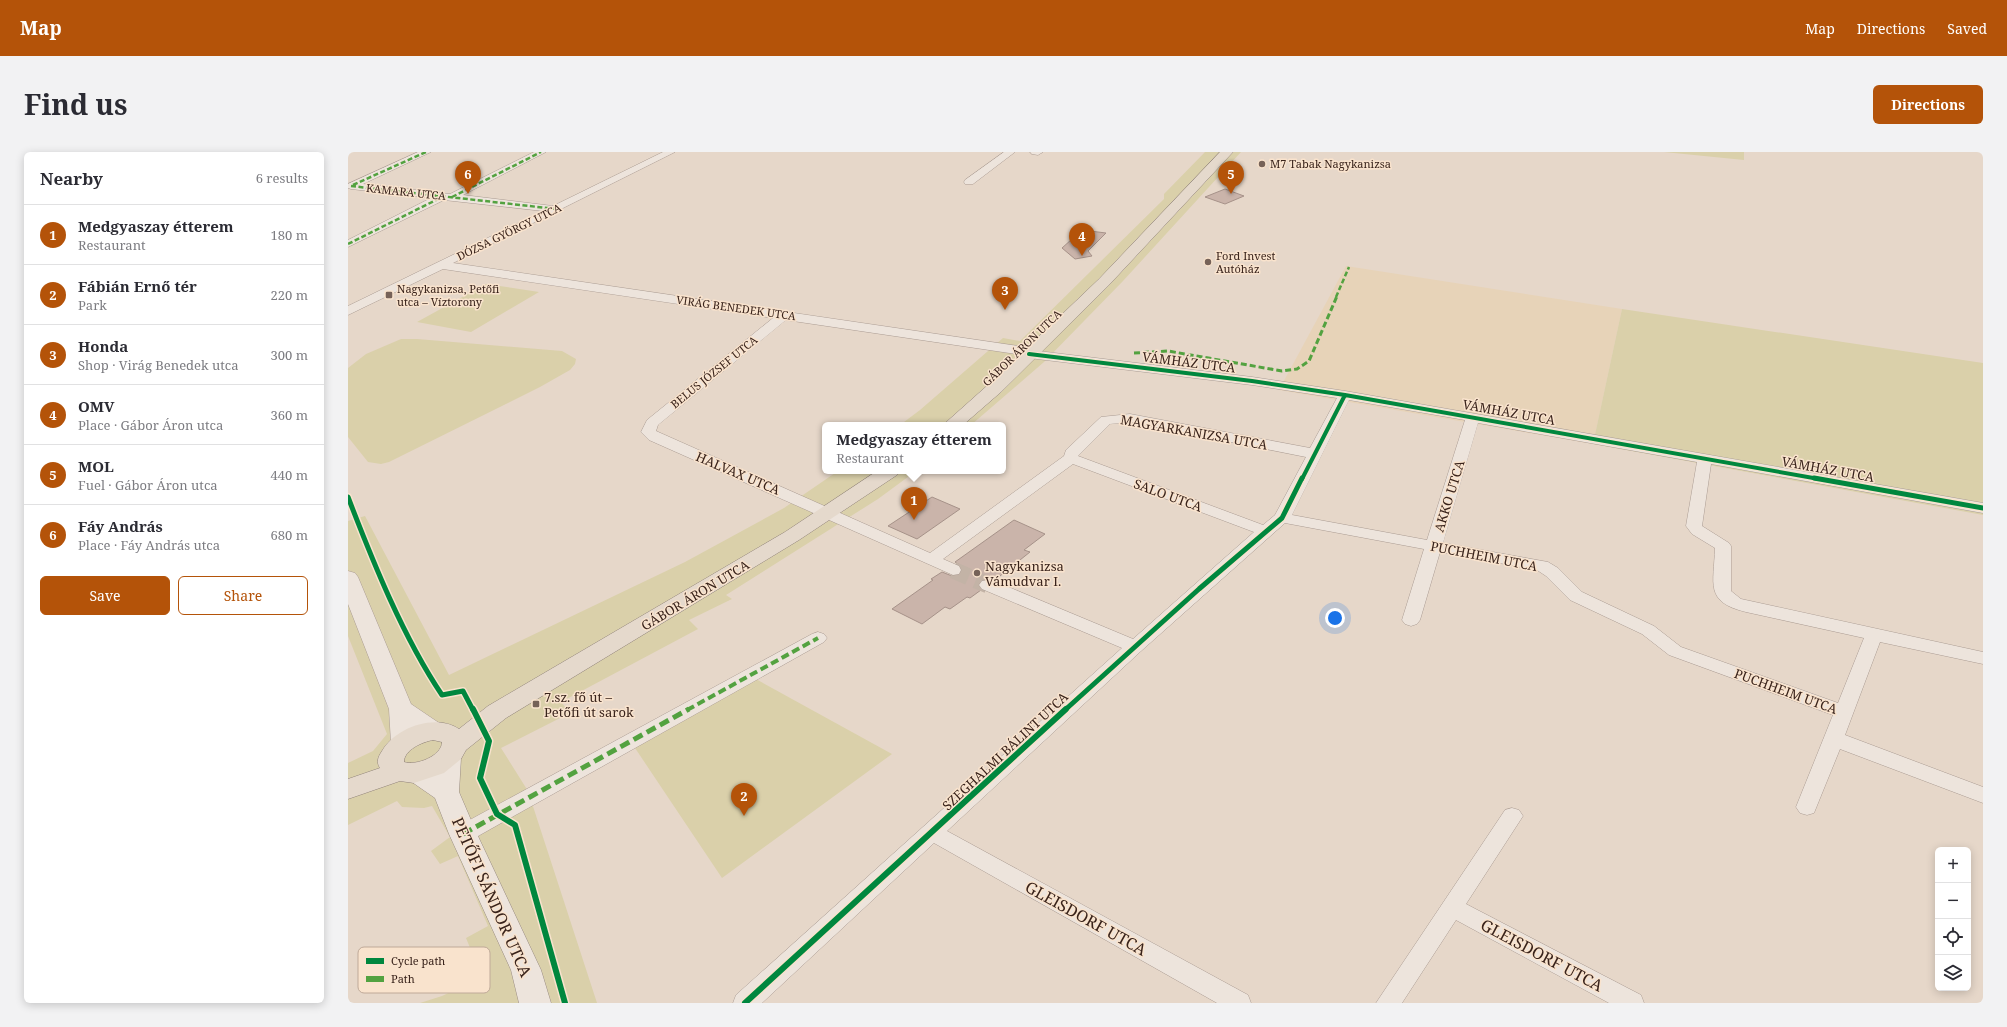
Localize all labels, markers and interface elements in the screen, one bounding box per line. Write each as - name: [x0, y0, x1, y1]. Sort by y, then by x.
- text: Map: [20, 15, 62, 41]
- text: Map: [1805, 19, 1835, 38]
- text: Directions: [1857, 19, 1925, 38]
- text: Saved: [1947, 19, 1987, 38]
- text: Find us: [24, 85, 128, 123]
- button: Directions: [1873, 85, 1983, 124]
- place label: M7 Tabak Nagykanizsa: [1270, 156, 1391, 171]
- marker: M7 Tabak Nagykanizsa: [1257, 159, 1267, 169]
- pin: 6: [455, 161, 481, 194]
- pin: 5: [1218, 161, 1244, 194]
- text: Nearby: [40, 167, 103, 190]
- text: 6 results: [256, 169, 308, 187]
- street label: KAMARA UTCA: [365, 180, 447, 203]
- street label: DÓZSA GYÖRGY UTCA: [454, 200, 564, 263]
- text: Medgyaszay étterem: [78, 216, 234, 236]
- pin: 4: [1069, 223, 1095, 256]
- text: 1: [49, 226, 57, 244]
- text: 180 m: [271, 226, 308, 244]
- text: Restaurant: [78, 236, 146, 254]
- place label: Ford Invest Autóház: [1216, 248, 1276, 276]
- marker: Ford Invest Autóház: [1203, 257, 1213, 267]
- text: Fábián Ernő tér: [78, 276, 197, 296]
- pin: 3: [992, 277, 1018, 310]
- place label: Nagykanizsa, Petőfi utca – Víztorony: [397, 281, 500, 309]
- text: 2: [49, 286, 57, 304]
- text: 220 m: [271, 286, 308, 304]
- marker: Nagykanizsa, Petőfi utca – Víztorony: [384, 290, 394, 300]
- street label: VIRÁG BENEDEK UTCA: [675, 292, 797, 323]
- text: Park: [78, 296, 107, 314]
- street label: GÁBOR ÁRON UTCA: [979, 306, 1064, 389]
- street label: BELUS JÓZSEF UTCA: [667, 332, 760, 411]
- text: Honda: [78, 336, 128, 356]
- text: 3: [49, 346, 57, 364]
- text: 300 m: [271, 346, 308, 364]
- street label: VÁMHÁZ UTCA: [1141, 347, 1237, 377]
- text: Shop · Virág Benedek utca: [78, 356, 239, 374]
- street label: VÁMHÁZ UTCA: [1461, 395, 1558, 429]
- text: OMV: [78, 396, 115, 416]
- text: 4: [49, 406, 57, 424]
- text: 360 m: [271, 406, 308, 424]
- street label: MAGYARKANIZSA UTCA: [1119, 410, 1270, 454]
- text: Place · Gábor Áron utca: [78, 416, 223, 434]
- popup: [822, 422, 1006, 474]
- text: Medgyaszay étterem: [836, 429, 992, 449]
- street label: HALVAX UTCA: [693, 447, 784, 499]
- text: Restaurant: [836, 449, 904, 467]
- street label: VÁMHÁZ UTCA: [1780, 452, 1877, 486]
- text: MOL: [78, 456, 114, 476]
- street label: AKKO UTCA: [1430, 457, 1469, 534]
- text: 5: [49, 466, 57, 484]
- text: 440 m: [271, 466, 308, 484]
- street label: SALO UTCA: [1131, 474, 1205, 516]
- text: Fuel · Gábor Áron utca: [78, 476, 218, 494]
- pin: 1: [901, 487, 927, 520]
- text: Fáy András: [78, 516, 163, 536]
- text: 6: [49, 526, 57, 544]
- text: 680 m: [271, 526, 308, 544]
- text: Place · Fáy András utca: [78, 536, 220, 554]
- street label: PUCHHEIM UTCA: [1429, 537, 1540, 575]
- street label: GÁBOR ÁRON UTCA: [638, 555, 753, 634]
- place label: Nagykanizsa Vámudvar I.: [985, 557, 1064, 590]
- marker: Nagykanizsa Vámudvar I.: [972, 568, 982, 578]
- button: Save: [40, 576, 170, 615]
- button: Share: [178, 576, 308, 615]
- your location: [1325, 608, 1345, 628]
- street label: PUCHHEIM UTCA: [1732, 664, 1841, 718]
- street label: SZEGHALMI BÁLINT UTCA: [938, 687, 1072, 814]
- place label: 7.sz. fő út – Petőfi út sarok: [544, 688, 634, 721]
- marker: 7.sz. fő út – Petőfi út sarok: [531, 699, 541, 709]
- pin: 2: [731, 783, 757, 816]
- street label: PETŐFI SÁNDOR UTCA: [447, 814, 537, 981]
- map controls: [1935, 847, 1971, 991]
- button: +: [1935, 847, 1971, 883]
- street label: GLEISDORF UTCA: [1021, 876, 1151, 961]
- button: −: [1935, 883, 1971, 919]
- street label: GLEISDORF UTCA: [1477, 913, 1608, 997]
- button: locate: [1935, 919, 1971, 955]
- legend: [358, 947, 490, 993]
- text: Cycle path: [391, 953, 445, 968]
- button: layers: [1935, 955, 1971, 991]
- text: Path: [391, 971, 415, 986]

